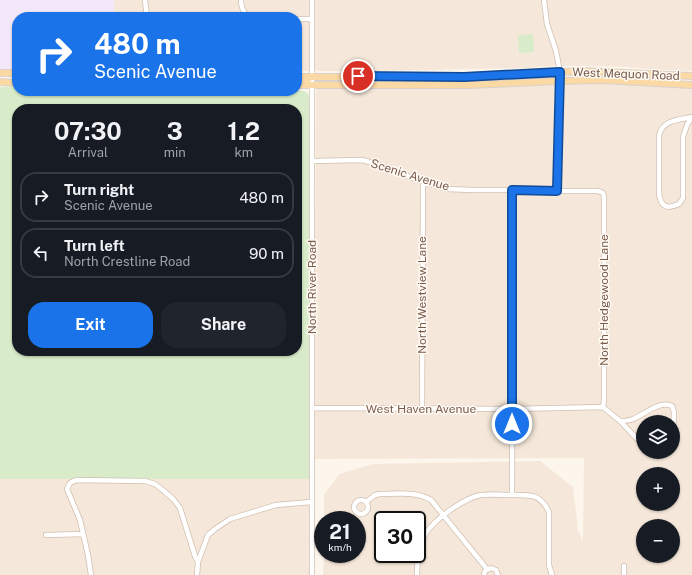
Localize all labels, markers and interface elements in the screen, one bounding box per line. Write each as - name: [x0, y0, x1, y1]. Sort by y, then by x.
- text: 480 m: [94, 27, 181, 60]
- icon: right: [28, 28, 80, 80]
- pin: [341, 59, 375, 93]
- text: Scenic Avenue: [94, 61, 217, 82]
- icon: arrive: [347, 65, 369, 87]
- street label: West Mequon Road: [572, 65, 680, 83]
- text: 07:30: [54, 117, 122, 145]
- text: 3: [167, 117, 183, 145]
- text: 1.2: [228, 117, 260, 145]
- text: Arrival: [68, 145, 108, 160]
- text: min: [164, 145, 186, 160]
- text: km: [235, 145, 253, 160]
- street label: Scenic Avenue: [369, 156, 451, 194]
- text: Turn right: [64, 181, 134, 198]
- icon: right: [30, 186, 52, 208]
- text: 480 m: [239, 189, 284, 206]
- text: Scenic Avenue: [64, 198, 153, 213]
- street label: North Hedgewood Lane: [597, 234, 611, 366]
- street label: North Westview Lane: [415, 236, 429, 354]
- text: Turn left: [64, 237, 125, 254]
- street label: North River Road: [305, 240, 319, 334]
- icon: left: [30, 242, 52, 264]
- text: 90 m: [249, 245, 284, 262]
- text: North Crestline Road: [64, 254, 190, 269]
- button: Exit: [28, 302, 153, 348]
- button: Share: [161, 302, 286, 348]
- street label: West Haven Avenue: [366, 402, 476, 416]
- position arrow: [491, 403, 533, 445]
- map controls: [636, 415, 680, 563]
- button: layers: [636, 415, 680, 459]
- button: +: [636, 467, 680, 511]
- speed limit sign: 30: [374, 511, 426, 563]
- button: −: [636, 519, 680, 563]
- text: 21: [329, 520, 351, 544]
- text: km/h: [328, 541, 352, 553]

